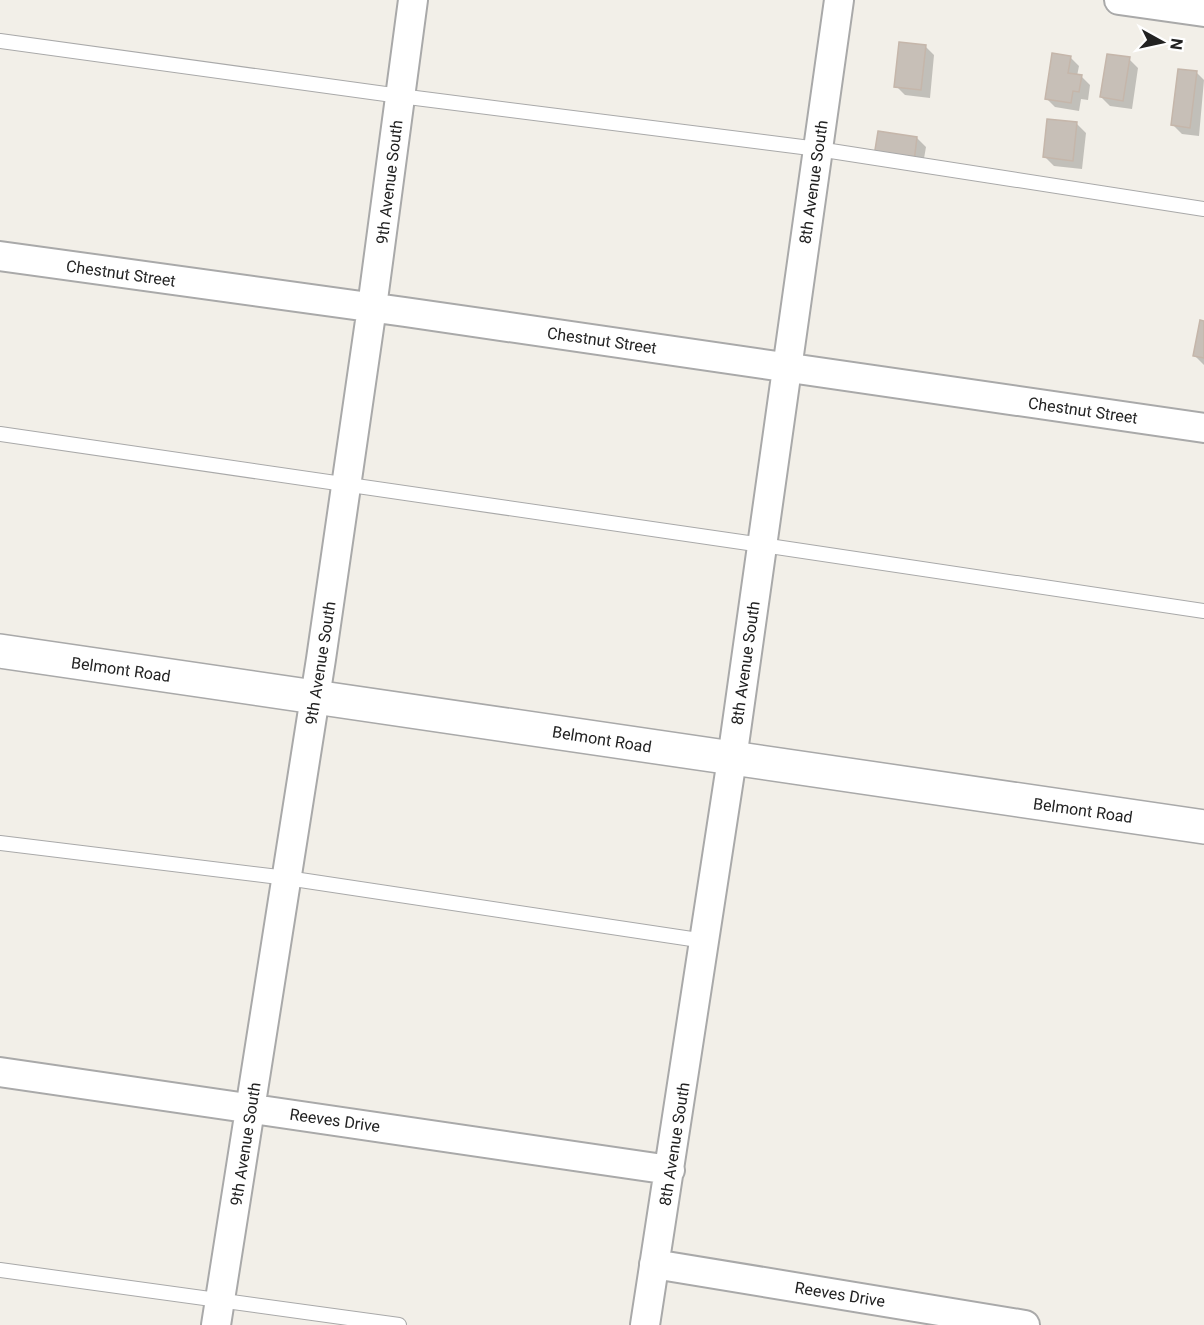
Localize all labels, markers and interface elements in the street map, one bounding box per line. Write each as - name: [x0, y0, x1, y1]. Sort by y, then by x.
- north arrow: [1132, 12, 1192, 72]
- text: N: [1166, 37, 1187, 51]
- street label: 9th Avenue South: [372, 119, 407, 245]
- street label: 8th Avenue South: [795, 119, 832, 245]
- street label: Chestnut Street: [65, 256, 177, 291]
- street label: Chestnut Street: [546, 323, 658, 358]
- street label: Chestnut Street: [1027, 393, 1139, 428]
- street label: 9th Avenue South: [301, 600, 340, 726]
- street label: 8th Avenue South: [727, 600, 764, 726]
- street label: Belmont Road: [70, 653, 172, 686]
- street label: Belmont Road: [551, 722, 653, 757]
- street label: Belmont Road: [1032, 794, 1134, 827]
- street label: 9th Avenue South: [226, 1081, 265, 1207]
- street label: 8th Avenue South: [655, 1081, 694, 1207]
- street label: Reeves Drive: [289, 1105, 381, 1136]
- street label: Reeves Drive: [793, 1278, 886, 1311]

